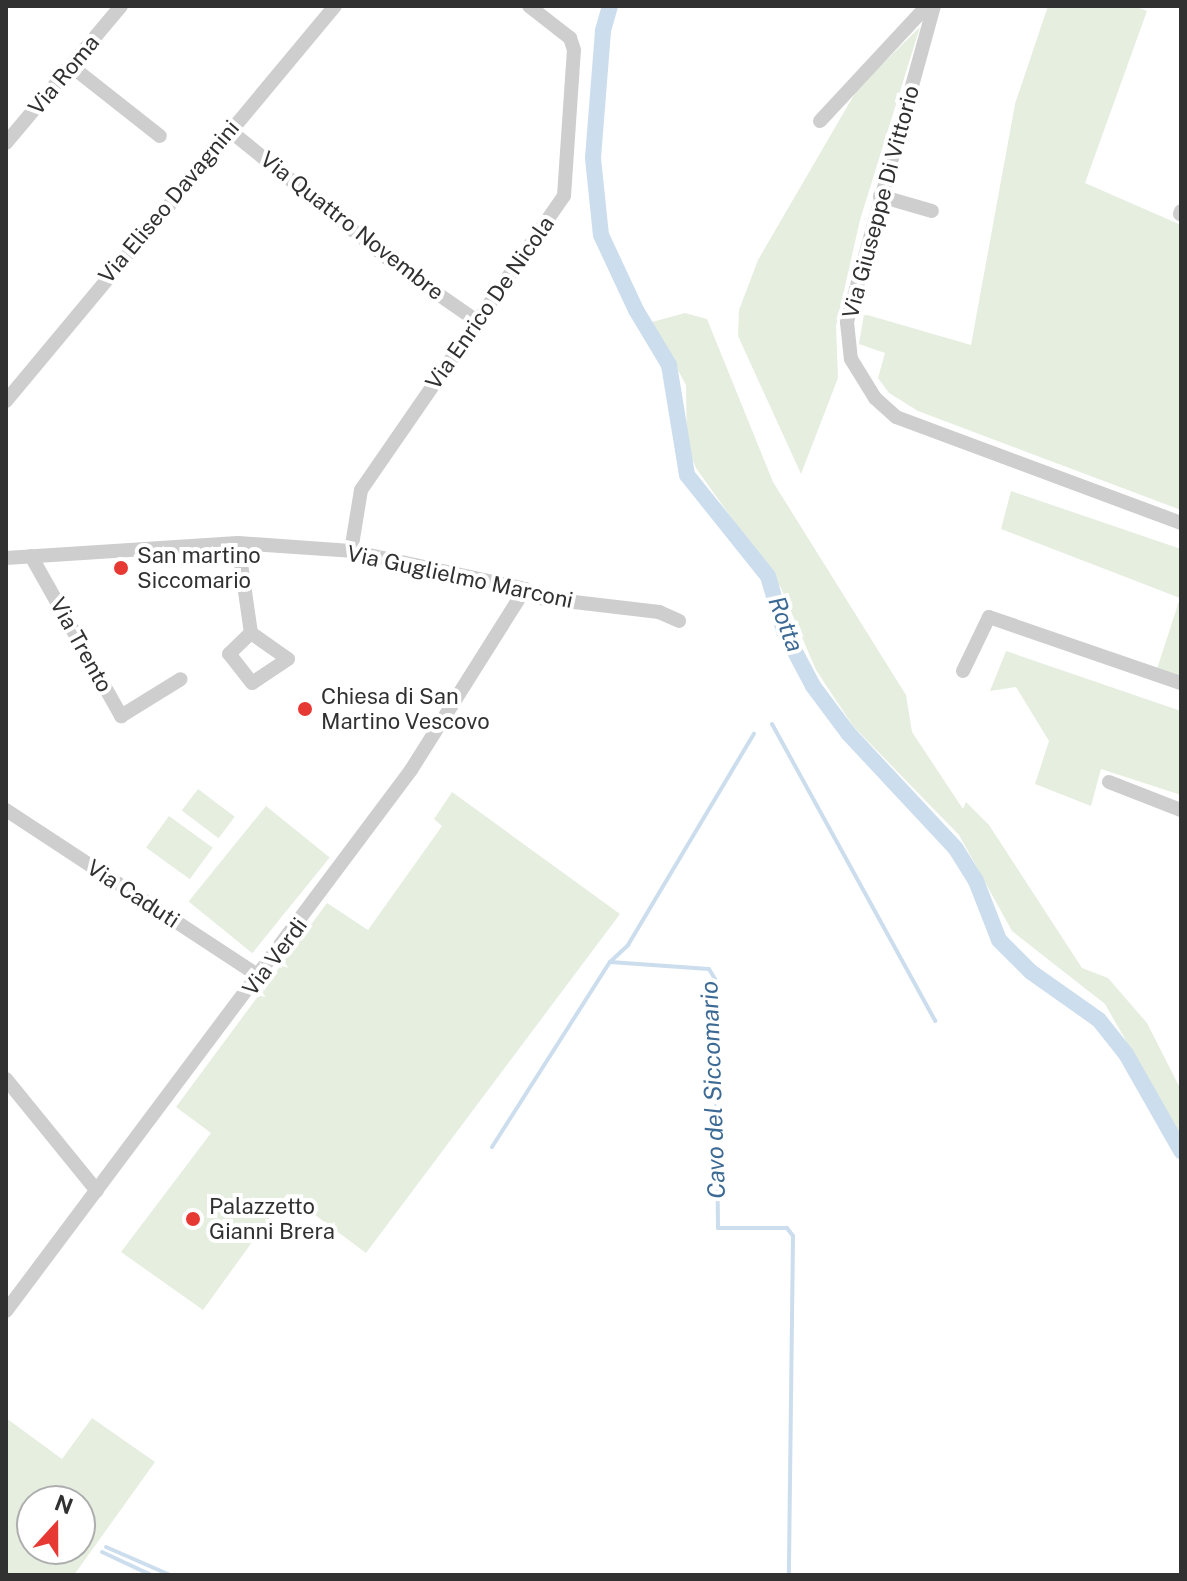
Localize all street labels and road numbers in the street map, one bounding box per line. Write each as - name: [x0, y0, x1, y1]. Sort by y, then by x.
- street label: Via Roma: [23, 30, 105, 120]
- street label: Via Giuseppe Di Vittorio: [837, 82, 925, 322]
- street label: Via Eliseo Davagnini: [93, 115, 245, 289]
- street label: Via Quattro Novembre: [255, 146, 449, 306]
- street label: Via Enrico De Nicola: [420, 211, 560, 395]
- street label: Via Guglielmo Marconi: [344, 540, 576, 614]
- street label: Via Trento: [44, 593, 118, 697]
- street label: Via Caduti: [82, 854, 184, 934]
- street label: Via Verdi: [237, 913, 313, 1001]

